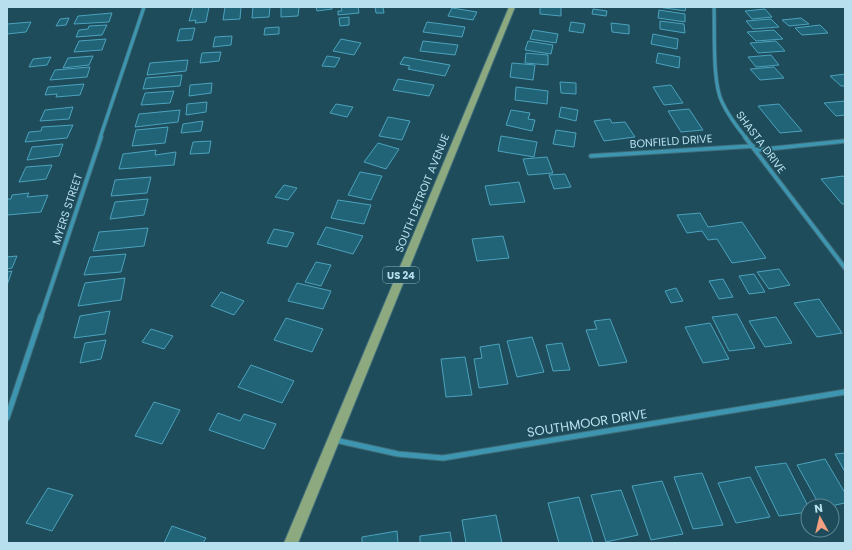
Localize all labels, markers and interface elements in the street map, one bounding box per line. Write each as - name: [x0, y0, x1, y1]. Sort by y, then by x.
- street label: SHASTA DRIVE: [732, 107, 790, 177]
- street label: BONFIELD DRIVE: [629, 130, 713, 152]
- street label: SOUTH DETROIT AVENUE: [391, 131, 453, 255]
- street label: MYERS STREET: [48, 171, 86, 247]
- road number: US 24: [383, 267, 419, 283]
- street label: SOUTHMOOR DRIVE: [526, 404, 648, 442]
- north arrow: [800, 498, 840, 538]
- text: N: [813, 500, 824, 517]

